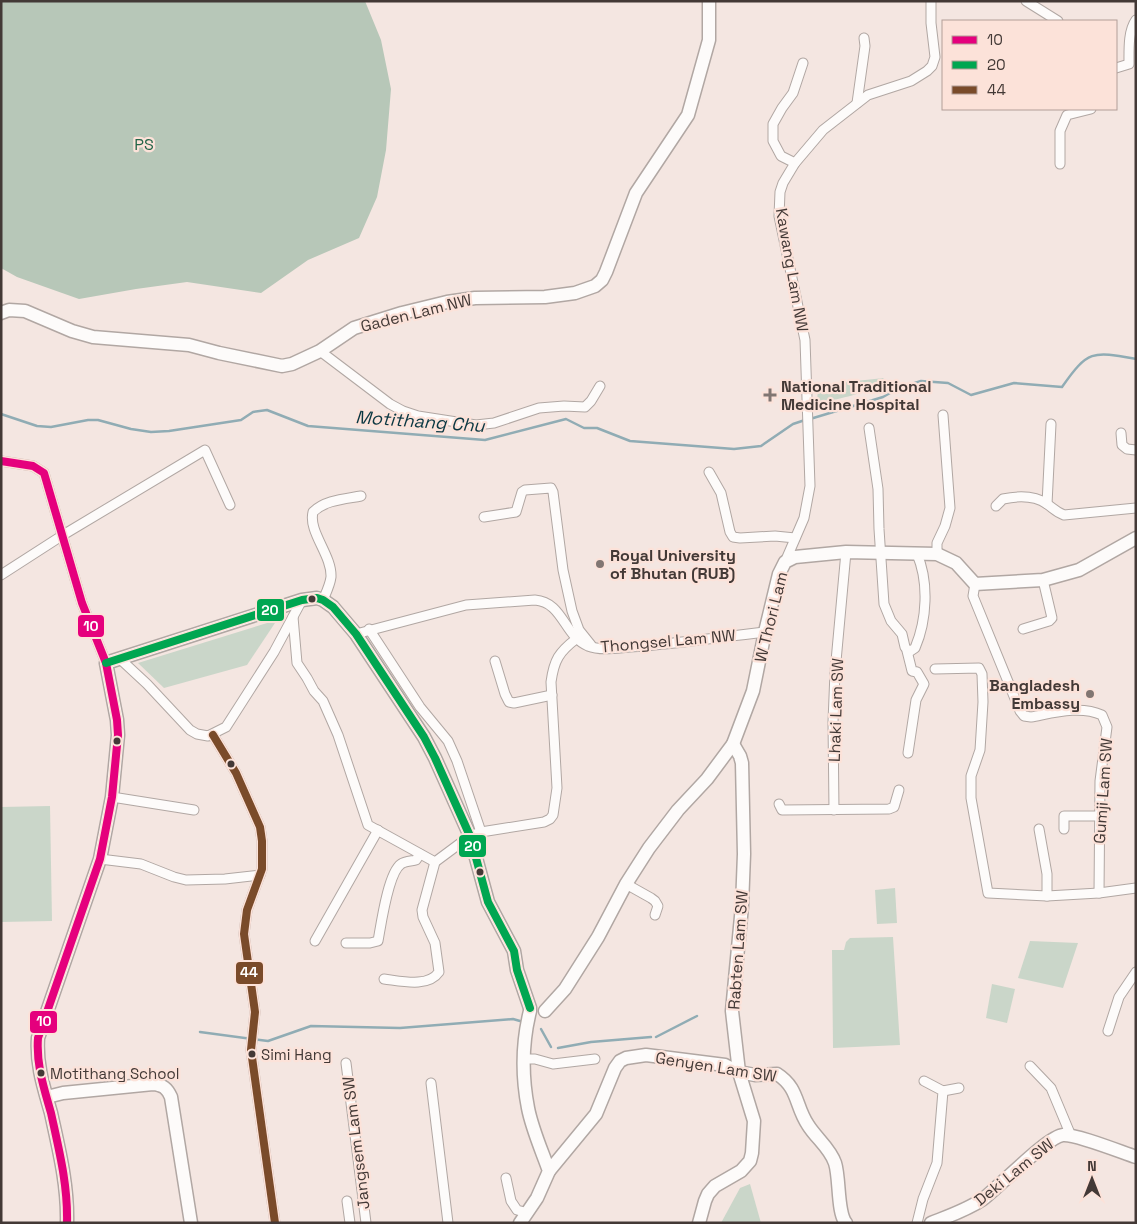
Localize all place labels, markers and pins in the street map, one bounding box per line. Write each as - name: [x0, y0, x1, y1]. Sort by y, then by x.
- place label: National Traditional Medicine Hospital: [781, 376, 931, 415]
- marker: National Traditional Medicine Hospital: [763, 388, 777, 402]
- place label: Royal University of Bhutan (RUB): [610, 545, 736, 584]
- marker: Royal University of Bhutan (RUB): [594, 558, 606, 570]
- unlabelled marker: [307, 594, 317, 604]
- place label: Bangladesh Embassy: [989, 675, 1080, 714]
- marker: Bangladesh Embassy: [1084, 688, 1096, 700]
- unlabelled marker: [112, 736, 122, 746]
- unlabelled marker: [226, 759, 236, 769]
- unlabelled marker: [475, 867, 485, 877]
- place label: Simi Hang: [261, 1045, 332, 1064]
- marker: Simi Hang: [247, 1049, 257, 1059]
- place label: Motithang School: [50, 1064, 180, 1083]
- marker: Motithang School: [36, 1068, 46, 1078]

